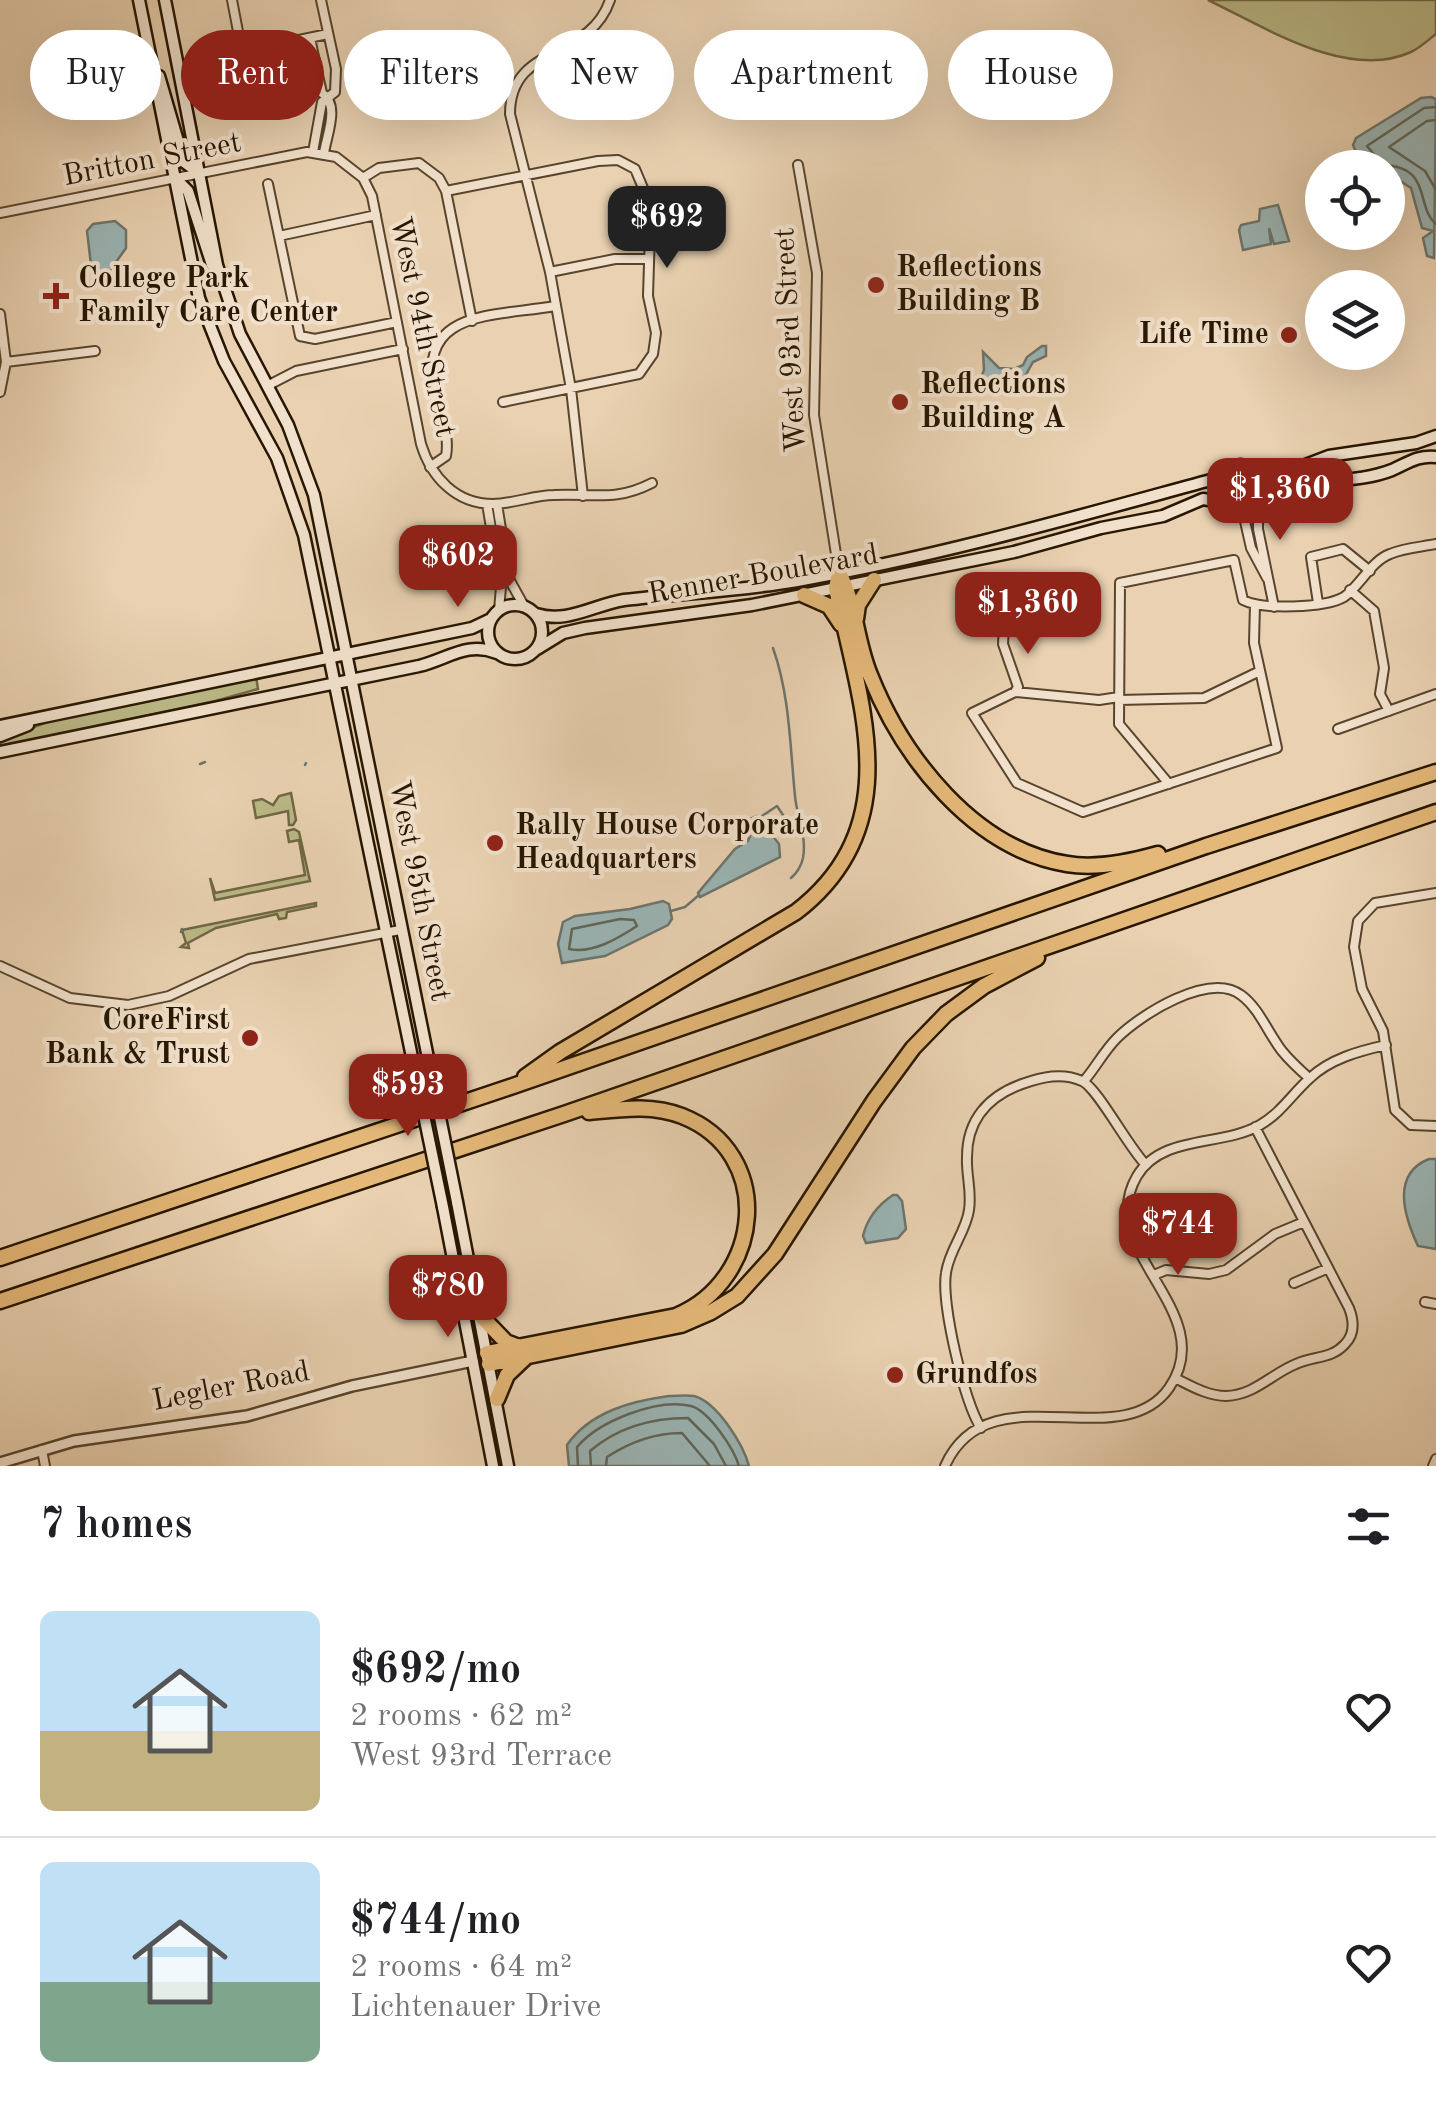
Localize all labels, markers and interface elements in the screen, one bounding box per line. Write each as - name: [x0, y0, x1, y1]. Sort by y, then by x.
- chip: Buy: [30, 30, 161, 120]
- chip: Rent: [181, 30, 324, 120]
- chip: Filters: [344, 30, 514, 120]
- chip: New: [534, 30, 674, 120]
- chip: Apartment: [694, 30, 928, 120]
- chip: House: [948, 30, 1113, 120]
- street label: Britton Street: [60, 128, 244, 192]
- map controls: [1305, 150, 1405, 370]
- button: locate: [1305, 150, 1405, 250]
- pin: $692: [608, 186, 726, 271]
- text: $692: [630, 202, 704, 234]
- street label: West 94th Street: [384, 214, 460, 440]
- street label: West 93rd Street: [770, 227, 812, 453]
- place label: Reflections Building B: [896, 253, 1042, 317]
- place label: College Park Family Care Center: [78, 264, 338, 328]
- button: layers: [1305, 270, 1405, 370]
- marker: Reflections Building B: [865, 274, 887, 296]
- marker: College Park Family Care Center: [43, 283, 69, 309]
- place label: Life Time: [1138, 320, 1269, 350]
- marker: Life Time: [1278, 324, 1300, 346]
- place label: Reflections Building A: [920, 370, 1066, 434]
- marker: Reflections Building A: [889, 391, 911, 413]
- pin: $1,360: [1199, 458, 1361, 543]
- text: $1,360: [1229, 474, 1331, 506]
- pin: $602: [399, 525, 517, 610]
- street label: Renner Boulevard: [645, 540, 881, 610]
- text: $602: [421, 541, 495, 573]
- pin: $1,360: [947, 572, 1109, 657]
- text: $1,360: [977, 588, 1079, 620]
- street label: West 95th Street: [383, 778, 455, 1004]
- place label: Rally House Corporate Headquarters: [515, 811, 819, 875]
- marker: Rally House Corporate Headquarters: [484, 832, 506, 854]
- place label: CoreFirst Bank & Trust: [45, 1006, 230, 1070]
- marker: CoreFirst Bank & Trust: [239, 1027, 261, 1049]
- pin: $593: [349, 1054, 467, 1139]
- text: $593: [371, 1070, 445, 1102]
- pin: $744: [1119, 1193, 1237, 1278]
- text: $744: [1141, 1209, 1215, 1241]
- pin: $780: [389, 1255, 507, 1340]
- text: $780: [411, 1271, 485, 1303]
- street label: Legler Road: [150, 1357, 312, 1417]
- place label: Grundfos: [915, 1360, 1037, 1390]
- marker: Grundfos: [884, 1364, 906, 1386]
- icon: filters: [1341, 1499, 1396, 1554]
- text: 7 homes: [40, 1505, 192, 1547]
- text: $692/mo: [350, 1650, 521, 1692]
- icon: home: [120, 1651, 240, 1771]
- icon: heart: [1341, 1684, 1396, 1739]
- text: 2 rooms · 62 m²: [350, 1701, 572, 1733]
- text: West 93rd Terrace: [350, 1741, 612, 1773]
- text: $744/mo: [350, 1901, 521, 1943]
- icon: home: [120, 1902, 240, 2022]
- icon: heart: [1341, 1935, 1396, 1990]
- text: 2 rooms · 64 m²: [350, 1952, 572, 1984]
- text: Lichtenauer Drive: [350, 1992, 601, 2024]

